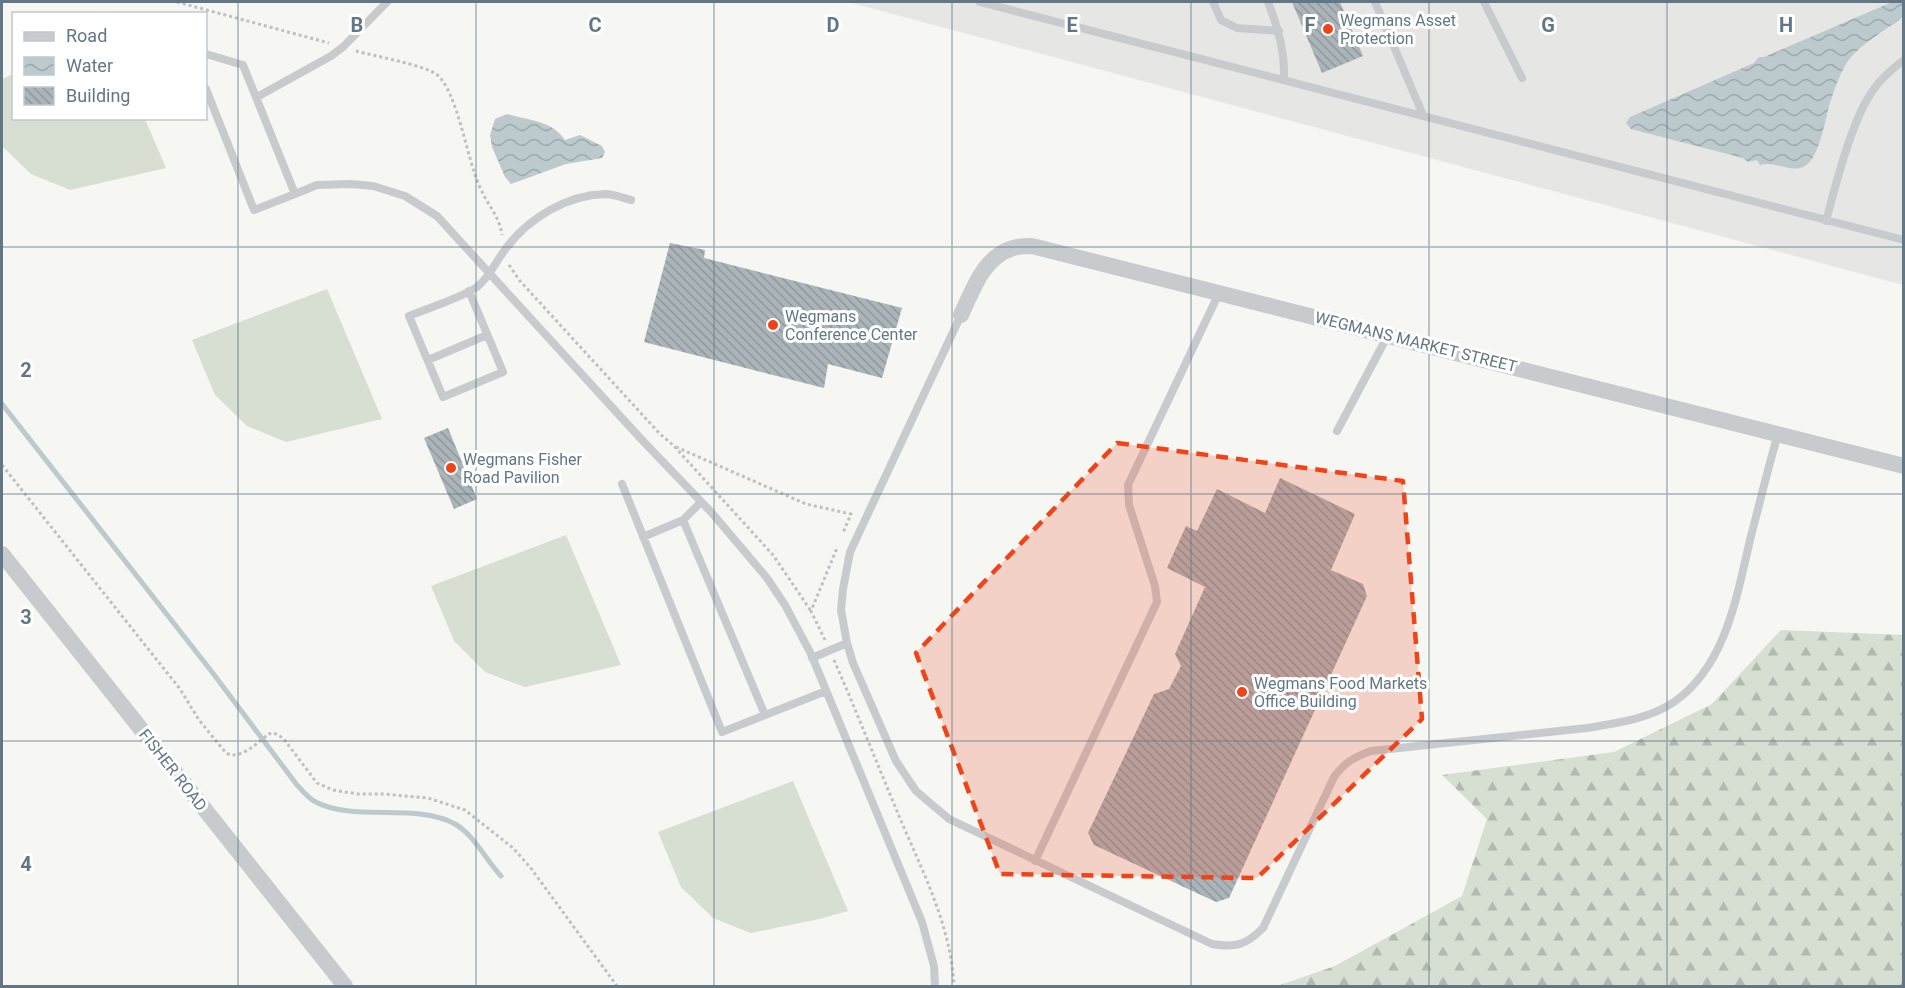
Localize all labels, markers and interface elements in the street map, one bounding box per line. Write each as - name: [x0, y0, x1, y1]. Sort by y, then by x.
- place label: Wegmans Asset Protection: [1340, 11, 1456, 48]
- legend: [12, 12, 207, 120]
- text: B: [351, 13, 363, 37]
- text: C: [588, 13, 602, 37]
- text: D: [827, 13, 840, 37]
- text: E: [1066, 13, 1078, 37]
- text: F: [1305, 13, 1316, 37]
- text: G: [1541, 13, 1555, 37]
- text: H: [1779, 13, 1793, 37]
- marker: Wegmans Asset Protection: [1321, 22, 1335, 36]
- text: Road: [66, 25, 107, 46]
- text: Water: [66, 55, 113, 76]
- text: Building: [66, 85, 130, 106]
- place label: Wegmans Conference Center: [785, 307, 918, 344]
- street label: WEGMANS MARKET STREET: [1313, 308, 1519, 376]
- marker: Wegmans Conference Center: [766, 318, 780, 332]
- text: 2: [20, 358, 32, 382]
- place label: Wegmans Fisher Road Pavilion: [463, 450, 583, 487]
- marker: Wegmans Fisher Road Pavilion: [444, 461, 458, 475]
- text: 3: [20, 605, 32, 629]
- place label: Wegmans Food Markets Office Building: [1254, 674, 1427, 711]
- marker: Wegmans Food Markets Office Building: [1235, 685, 1249, 699]
- street label: FISHER ROAD: [135, 725, 211, 815]
- text: 4: [20, 852, 32, 876]

